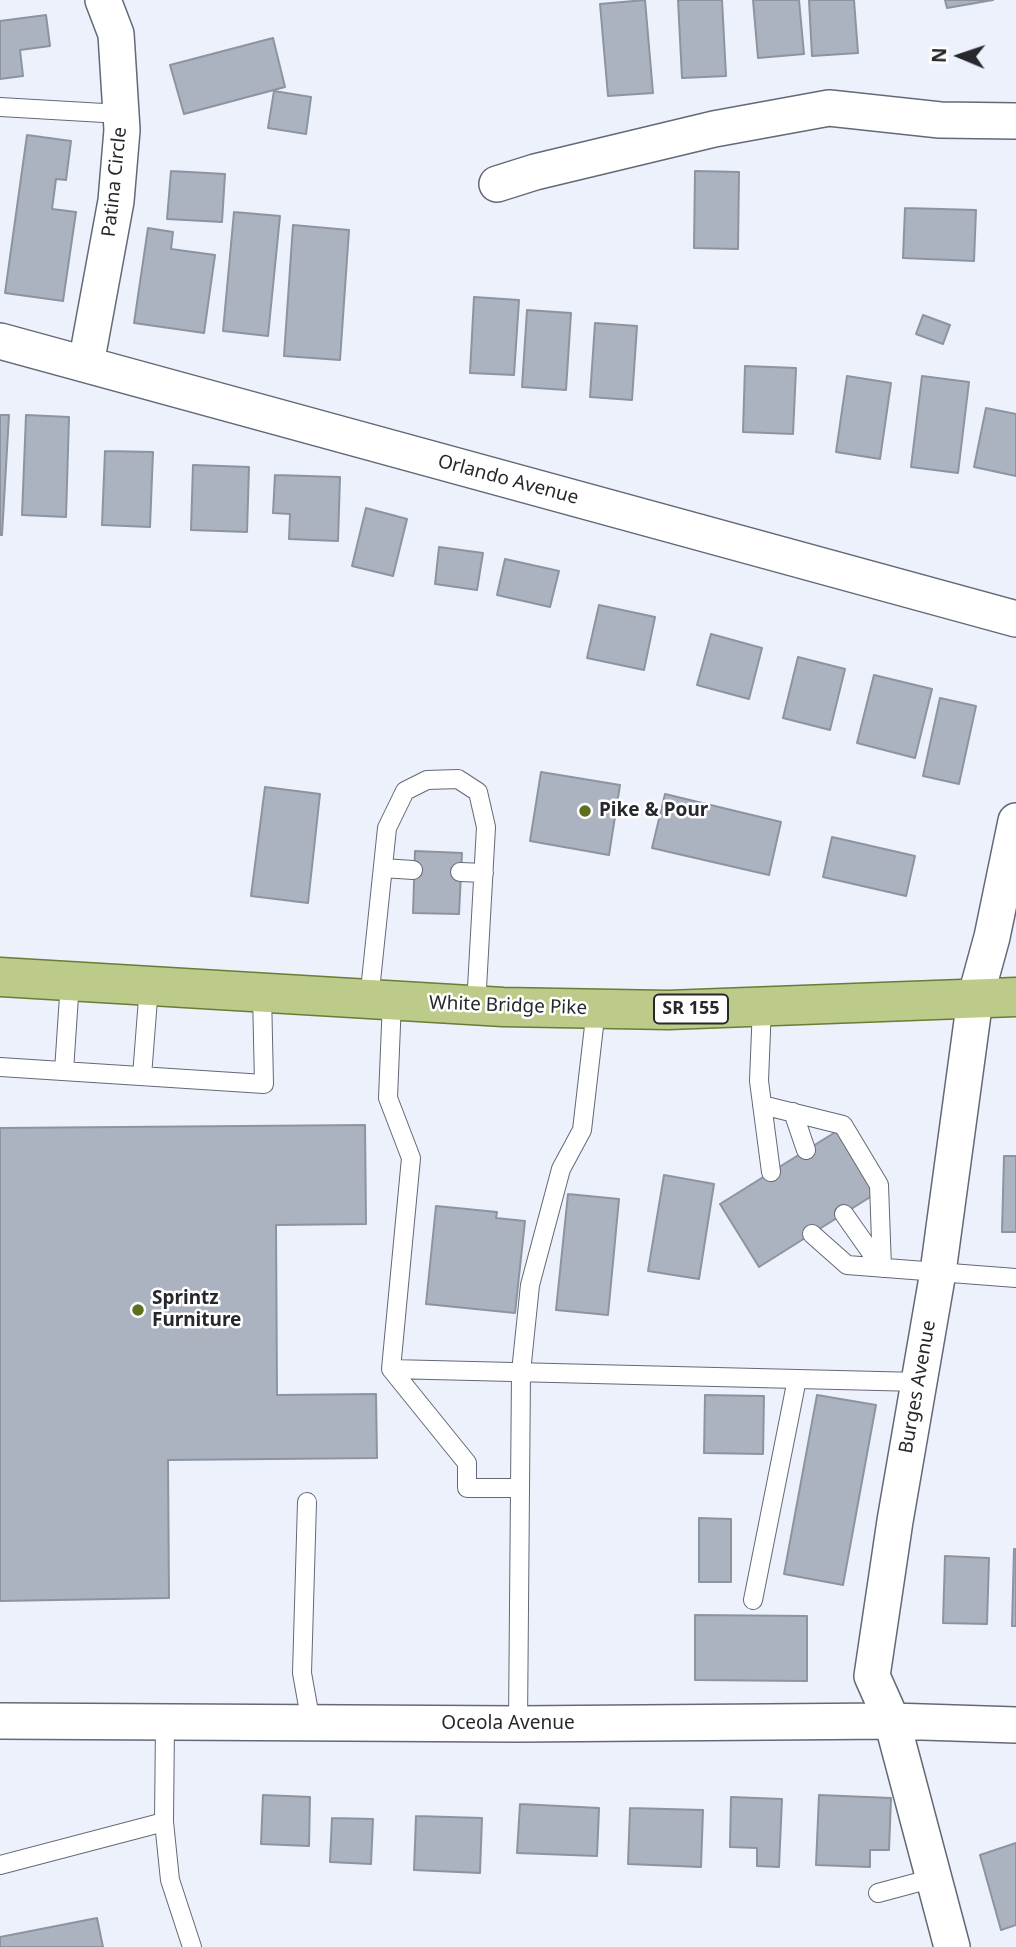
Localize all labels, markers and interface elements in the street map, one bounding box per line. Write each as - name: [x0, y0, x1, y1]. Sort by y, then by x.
- north arrow: [925, 21, 995, 91]
- text: N: [926, 47, 952, 63]
- street label: Patina Circle: [98, 126, 132, 238]
- street label: Orlando Avenue: [435, 450, 581, 510]
- place label: Pike & Pour: [599, 800, 708, 822]
- marker: Pike & Pour: [577, 803, 593, 819]
- street label: White Bridge Pike: [429, 992, 587, 1020]
- road number: SR 155: [654, 994, 728, 1024]
- place label: Sprintz Furniture: [152, 1288, 241, 1332]
- marker: Sprintz Furniture: [130, 1302, 146, 1318]
- street label: Burges Avenue: [895, 1319, 941, 1455]
- street label: Oceola Avenue: [441, 1713, 575, 1735]

